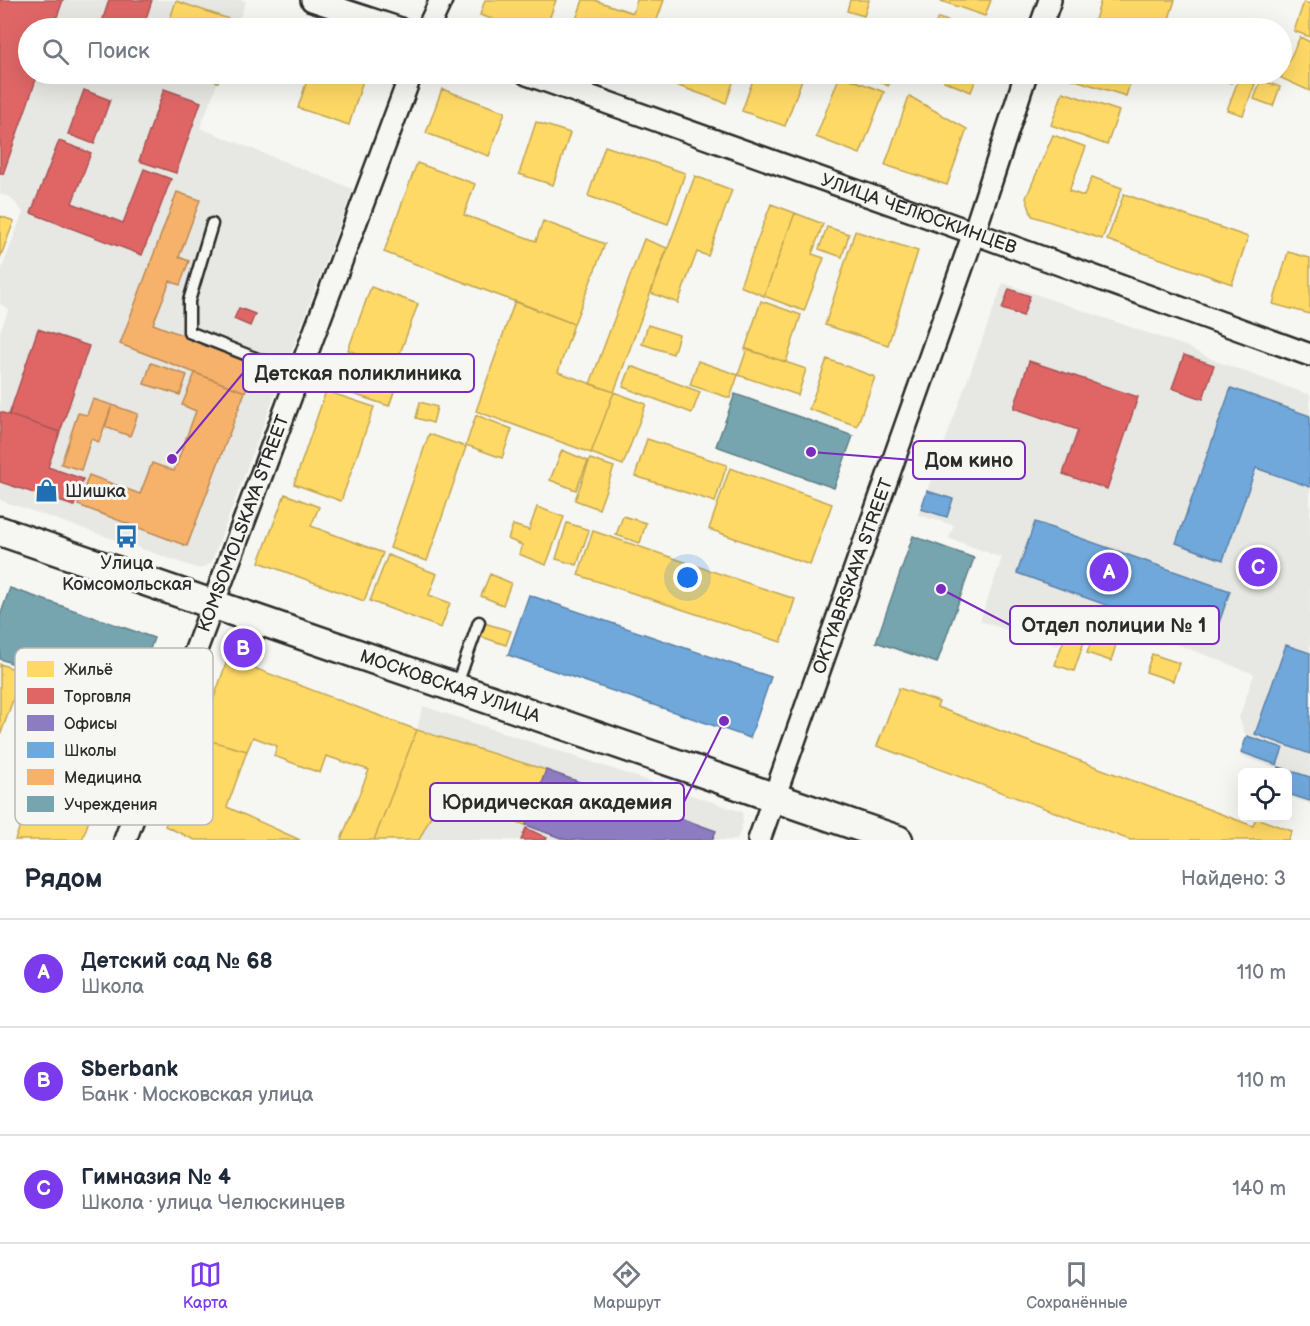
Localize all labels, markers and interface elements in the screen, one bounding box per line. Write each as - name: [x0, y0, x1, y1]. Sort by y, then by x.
- search box: [18, 18, 1292, 84]
- icon: search: [39, 35, 72, 68]
- text: Поиск: [87, 38, 150, 65]
- street label: УЛИЦА ЧЕЛЮСКИНЦЕВ: [818, 169, 1020, 258]
- callout: Детская поликлиника: [243, 354, 474, 392]
- text: Детская поликлиника: [255, 362, 462, 386]
- street label: KOMSOMOLSKAYA STREET: [193, 412, 293, 635]
- callout: Дом кино: [913, 441, 1025, 479]
- text: Дом кино: [925, 449, 1013, 473]
- street label: OKTYABRSKAYA STREET: [808, 475, 897, 677]
- shop icon: Шишка: [34, 478, 60, 504]
- place label: Шишка: [65, 481, 127, 502]
- bus stop icon: Улица Комсомольская: [114, 524, 140, 550]
- pin: C: [1238, 544, 1278, 590]
- pin: A: [1090, 550, 1128, 594]
- place label: Улица Комсомольская: [62, 553, 192, 595]
- your location: [673, 563, 702, 592]
- callout: Отдел полиции № 1: [1010, 606, 1219, 644]
- text: Отдел полиции № 1: [1022, 614, 1206, 638]
- pin: B: [224, 626, 262, 670]
- street label: МОСКОВСКАЯ УЛИЦА: [357, 645, 543, 727]
- legend: [15, 648, 213, 825]
- text: Жильё: [64, 661, 113, 680]
- text: Торговля: [64, 688, 131, 707]
- text: Офисы: [64, 715, 117, 734]
- text: Школы: [64, 742, 117, 761]
- map controls: [1238, 768, 1292, 822]
- button: locate: [1238, 768, 1292, 822]
- text: Медицина: [64, 769, 142, 788]
- callout: Юридическая академия: [430, 783, 684, 821]
- text: Юридическая академия: [442, 791, 672, 815]
- text: Учреждения: [64, 796, 157, 815]
- text: Рядом: [24, 864, 102, 895]
- text: Найдено: 3: [1181, 867, 1286, 891]
- text: Детский сад № 68: [81, 948, 273, 975]
- text: A: [37, 961, 50, 985]
- text: 110 m: [1237, 961, 1286, 985]
- text: Школа: [81, 975, 144, 999]
- text: Sberbank: [81, 1056, 178, 1083]
- text: B: [36, 1069, 51, 1093]
- text: 110 m: [1237, 1069, 1286, 1093]
- text: Банк · Московская улица: [81, 1083, 314, 1107]
- text: Гимназия № 4: [81, 1164, 231, 1191]
- text: C: [36, 1177, 51, 1201]
- text: 140 m: [1232, 1177, 1286, 1201]
- text: Школа · улица Челюскинцев: [81, 1191, 345, 1215]
- tab: Карта: [183, 1258, 228, 1313]
- tab: Маршрут: [593, 1258, 661, 1313]
- tab: Сохранённые: [1026, 1258, 1127, 1313]

